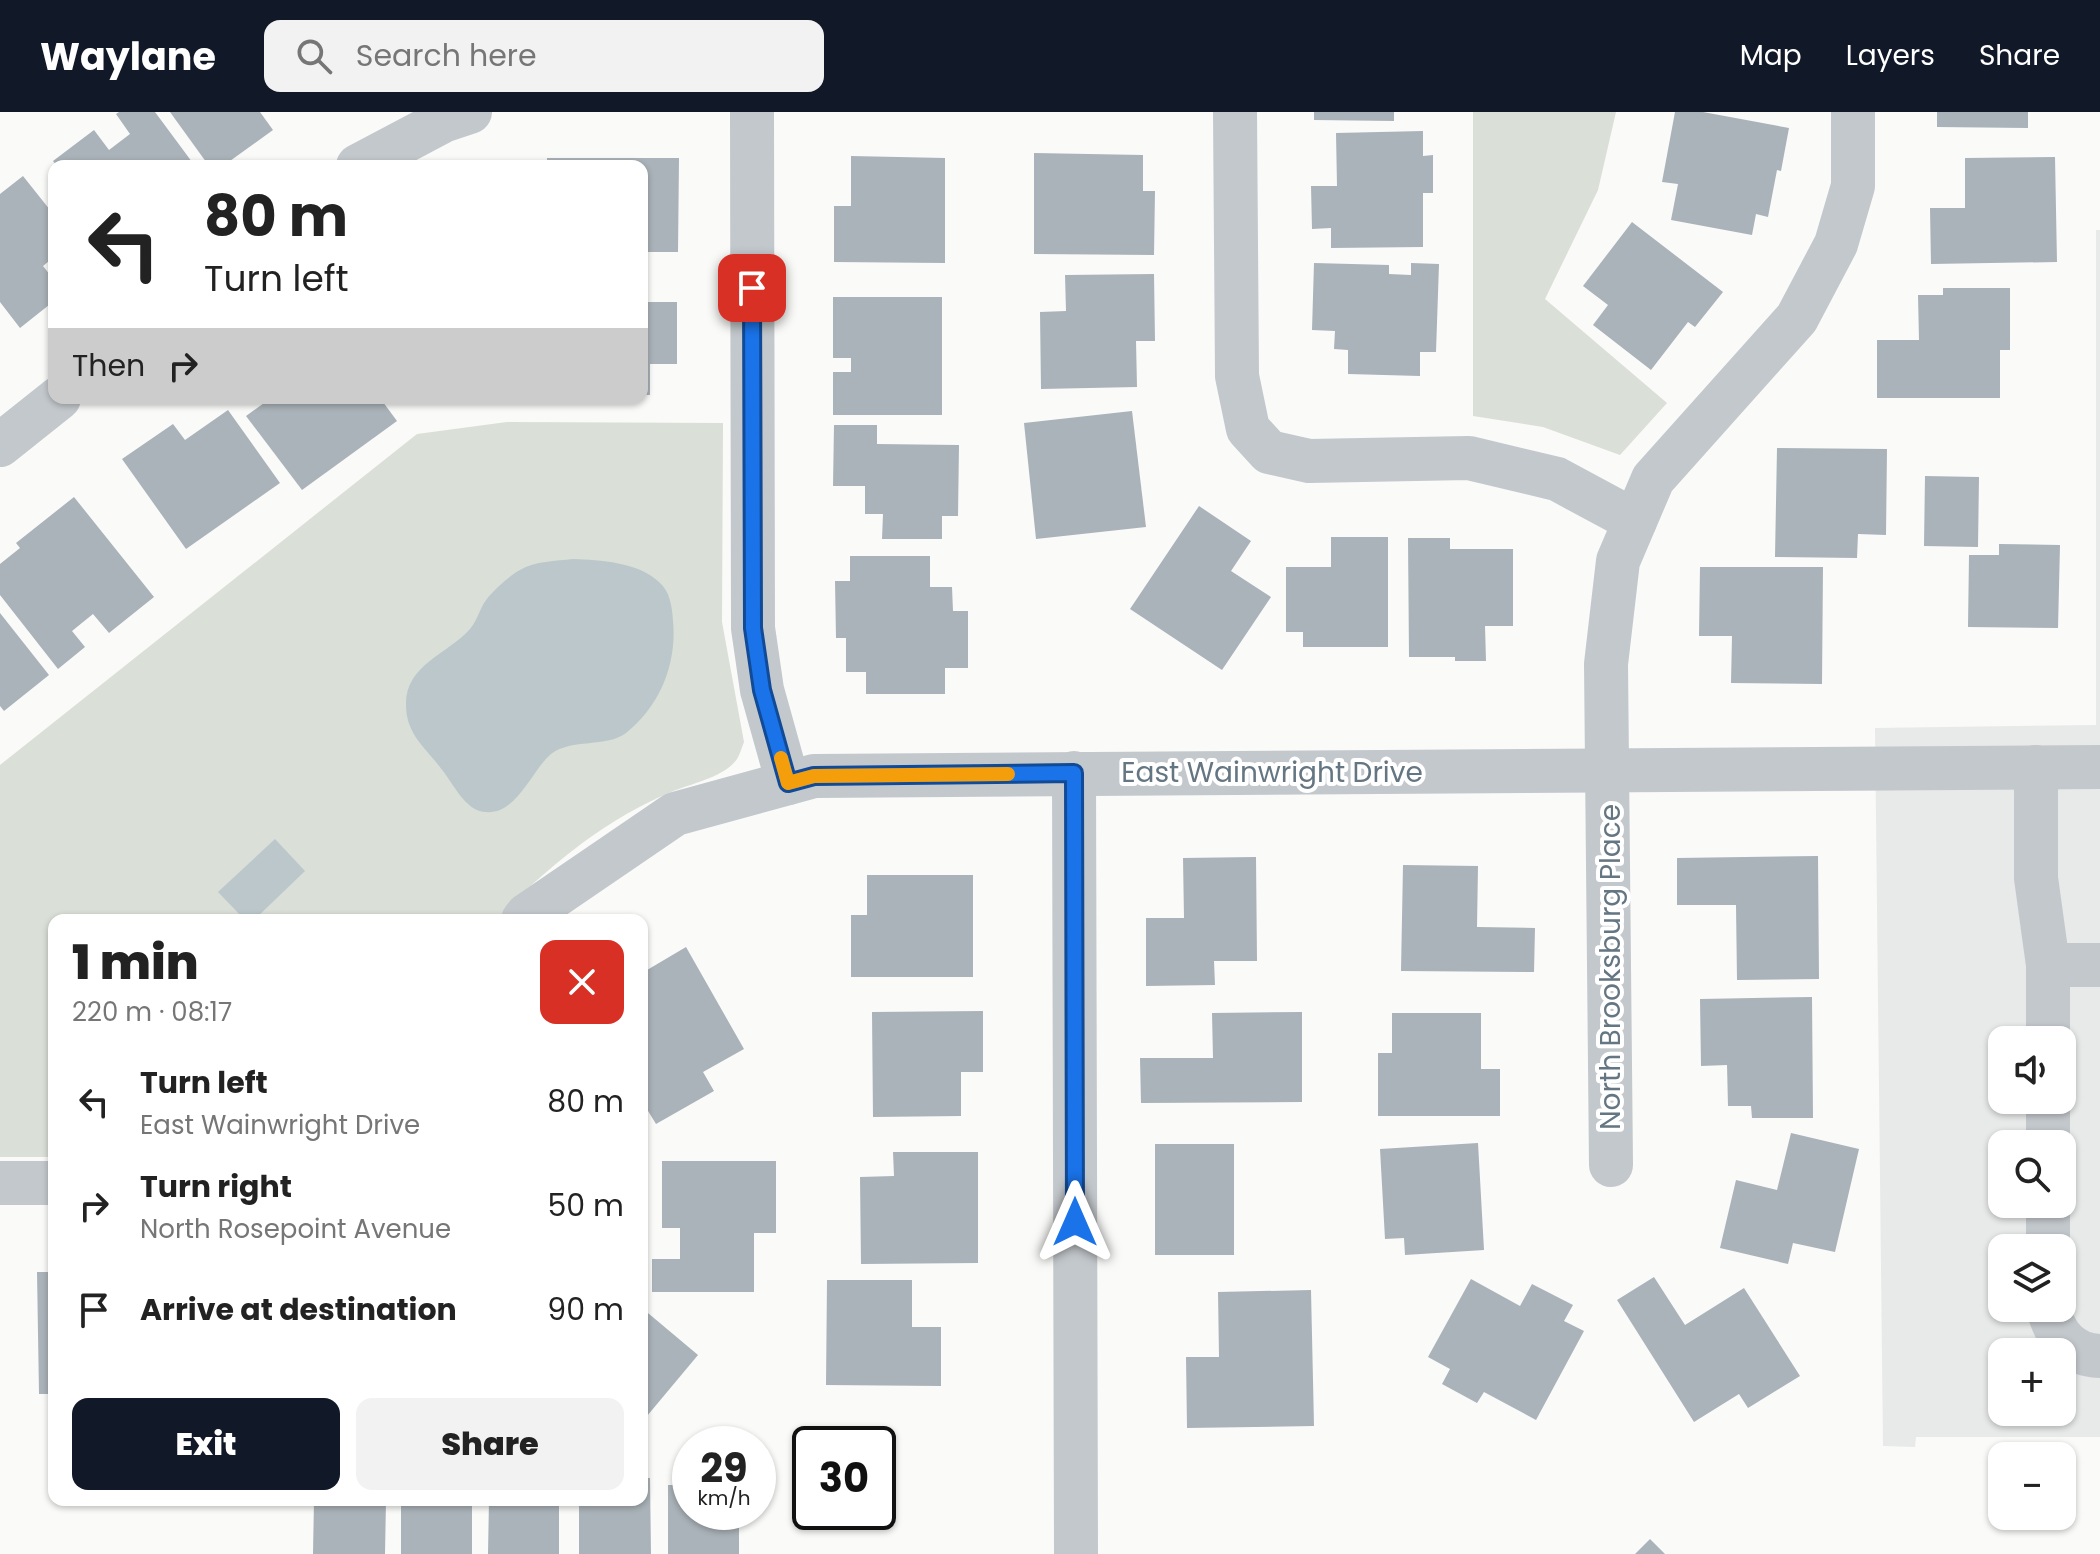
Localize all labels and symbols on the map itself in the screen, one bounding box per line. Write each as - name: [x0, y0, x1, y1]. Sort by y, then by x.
- pin: [718, 254, 786, 322]
- street label: East Wainwright Drive: [1121, 753, 1423, 792]
- street label: North Brooksburg Place: [1591, 804, 1630, 1130]
- position arrow: [1033, 1180, 1117, 1264]
- speed limit sign: 30: [792, 1426, 896, 1530]

